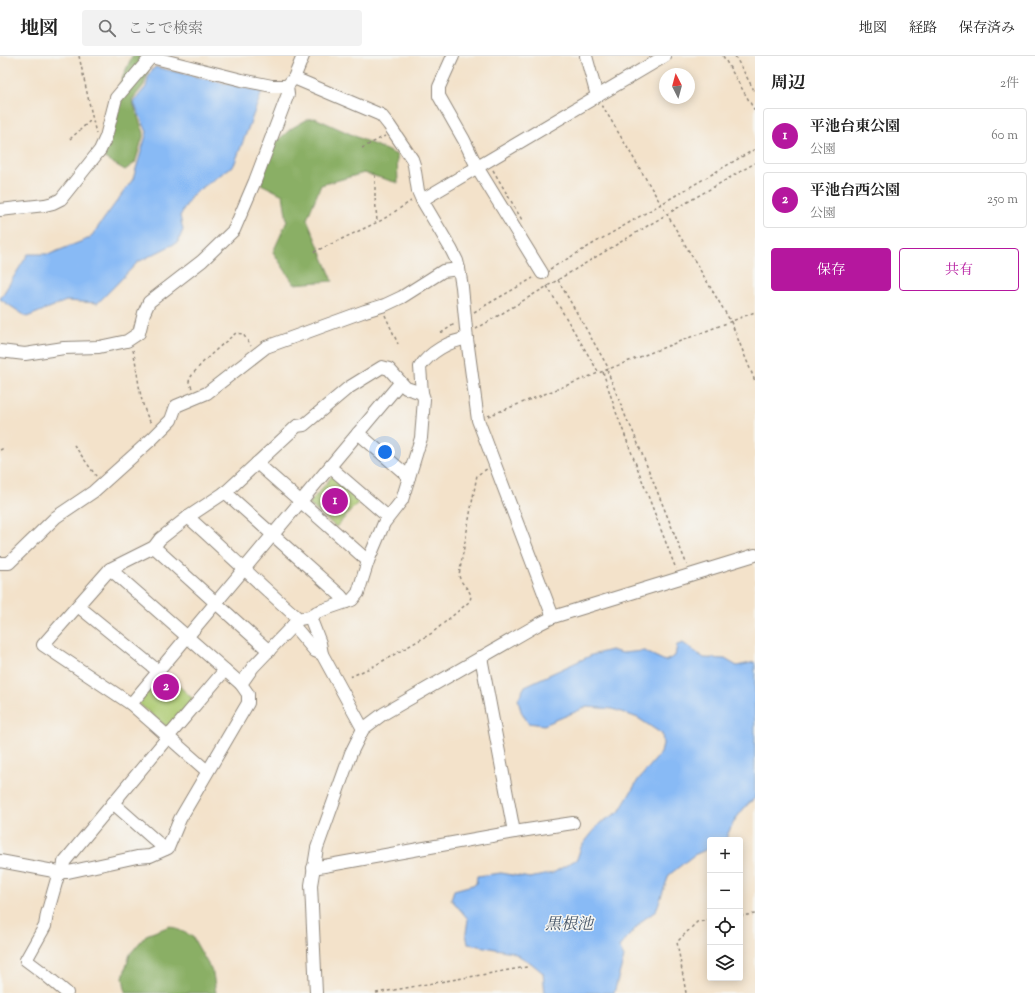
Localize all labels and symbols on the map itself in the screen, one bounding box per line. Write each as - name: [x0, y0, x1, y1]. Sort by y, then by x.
- north arrow: [659, 68, 695, 104]
- your location: [375, 442, 395, 462]
- pin: 1: [322, 486, 348, 516]
- pin: 2: [153, 672, 179, 702]
- water label: 黒根池: [545, 914, 595, 937]

